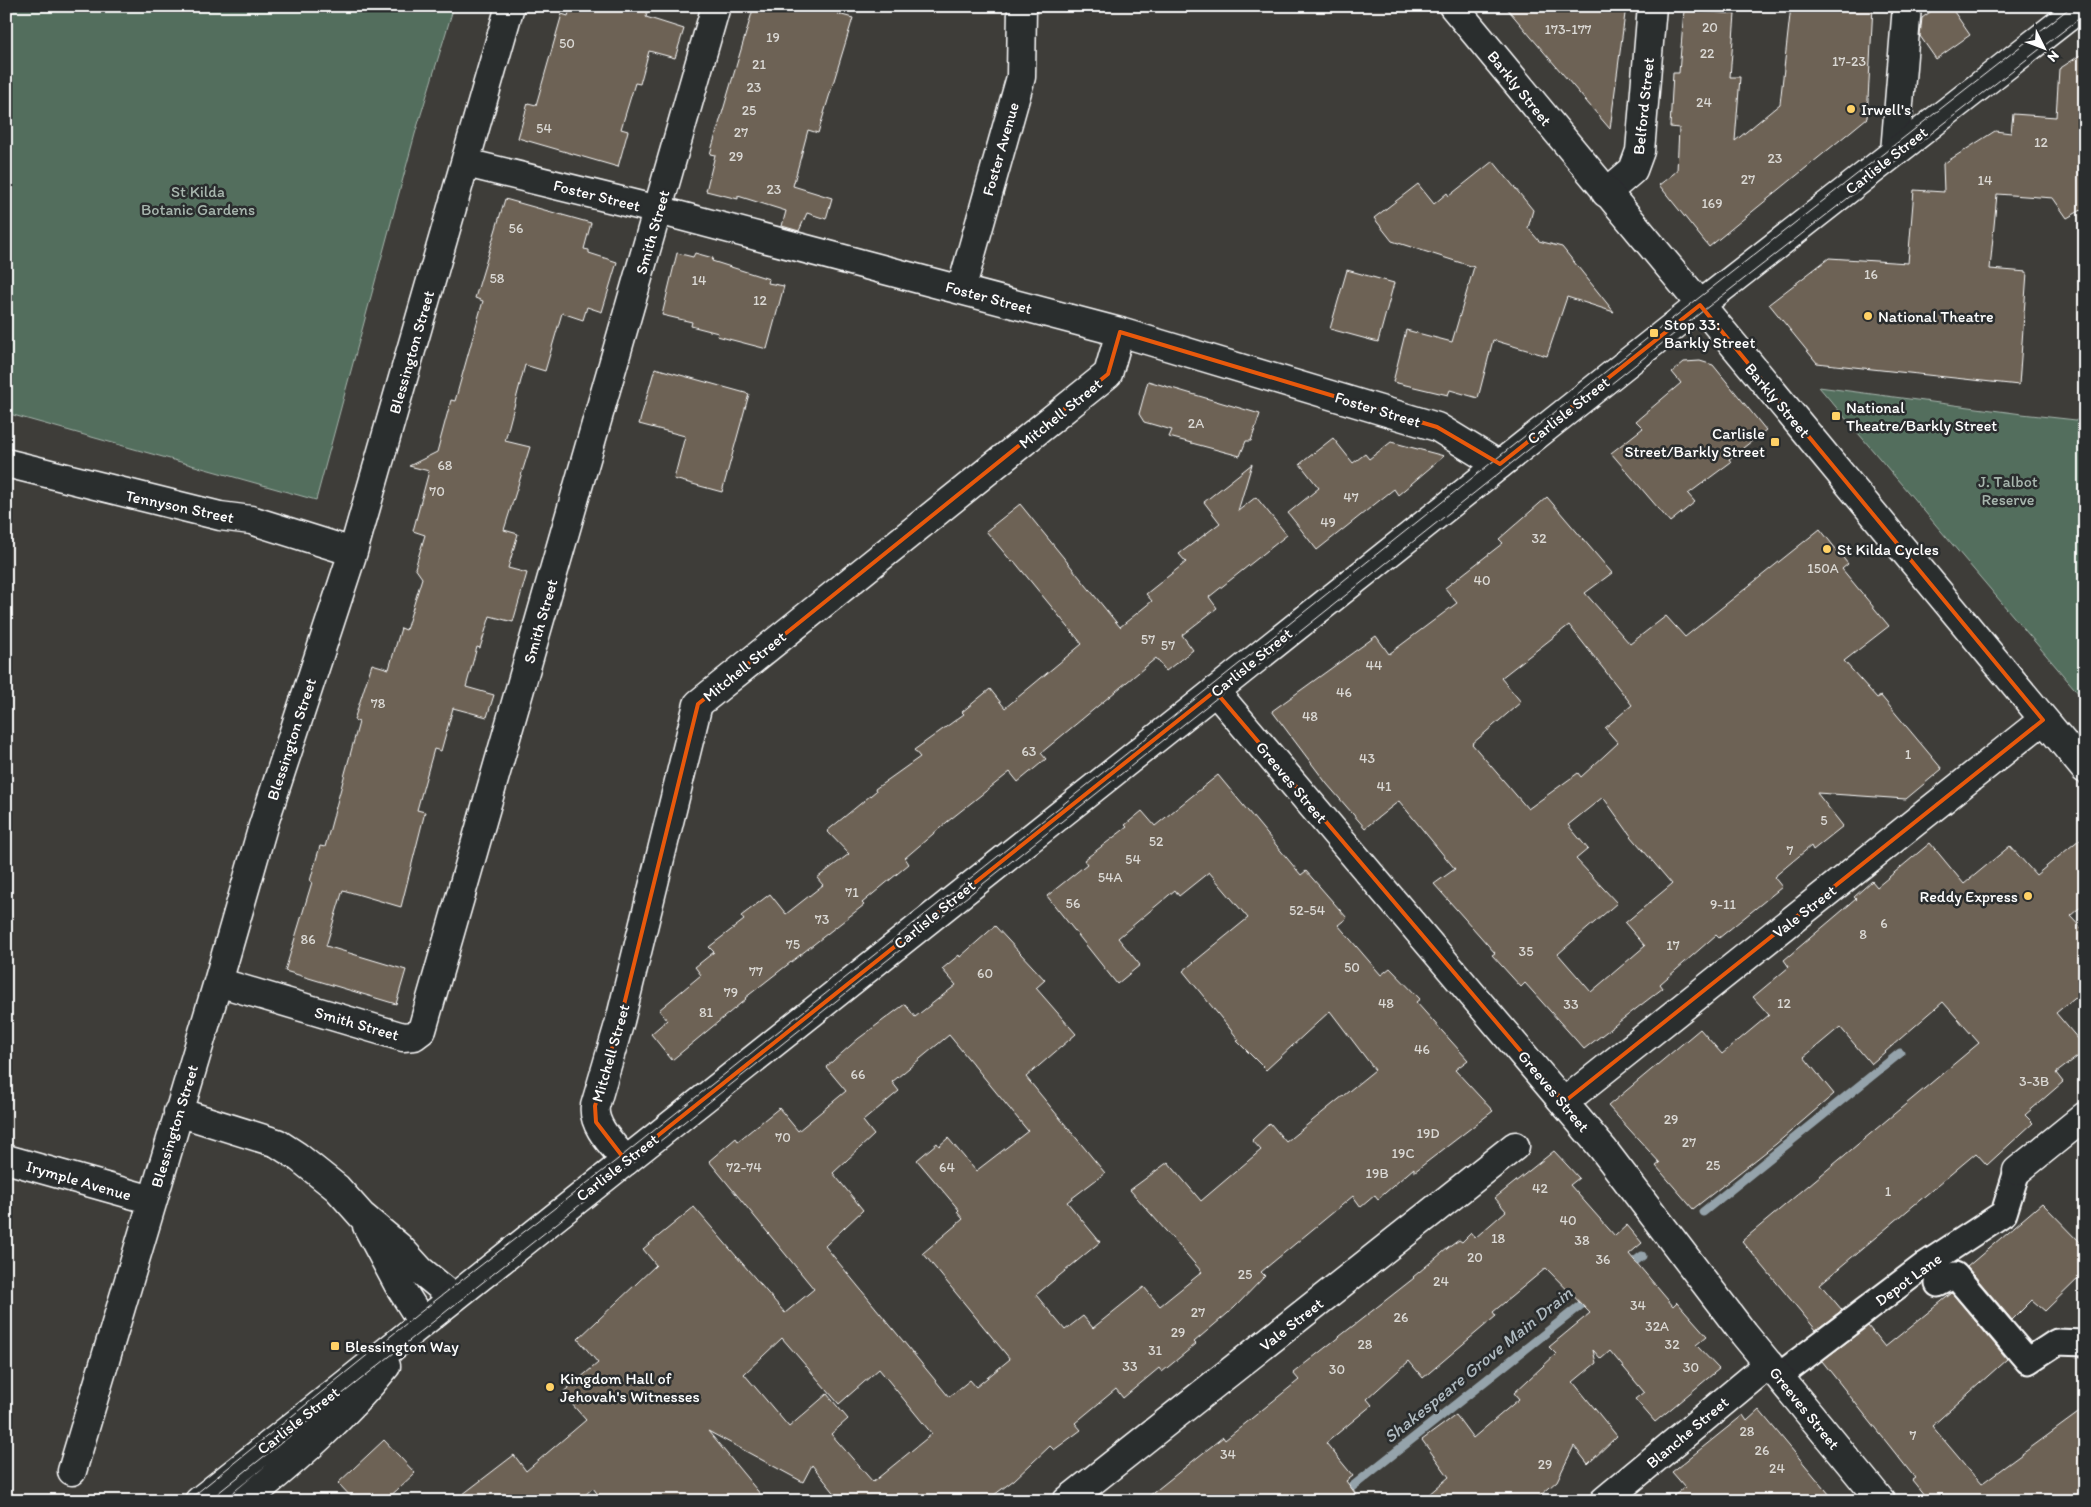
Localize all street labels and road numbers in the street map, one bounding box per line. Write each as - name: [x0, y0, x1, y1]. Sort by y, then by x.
- street label: Barkly Street: [1483, 47, 1556, 130]
- street label: Belford Street: [1629, 56, 1658, 156]
- street label: Foster Avenue: [978, 100, 1023, 198]
- street label: Carlisle Street: [1841, 122, 1931, 198]
- street label: Foster Street: [551, 176, 642, 215]
- street label: Smith Street: [631, 188, 674, 277]
- street label: Foster Street: [943, 277, 1034, 318]
- street label: Blessington Street: [385, 288, 438, 416]
- street label: Barkly Street: [1741, 359, 1814, 441]
- street label: Carlisle Street: [1523, 372, 1613, 448]
- street label: Mitchell Street: [1015, 374, 1106, 453]
- street label: Foster Street: [1333, 387, 1423, 432]
- street label: Tennyson Street: [124, 486, 236, 527]
- street label: Smith Street: [519, 577, 562, 666]
- street label: Carlisle Street: [1207, 624, 1296, 701]
- street label: Mitchell Street: [699, 627, 790, 706]
- street label: Blessington Street: [263, 676, 320, 803]
- street label: Greeves Street: [1252, 738, 1331, 827]
- street label: Carlisle Street: [890, 876, 979, 953]
- street label: Vale Street: [1769, 881, 1840, 942]
- street label: Smith Street: [312, 1002, 401, 1045]
- street label: Mitchell Street: [587, 1002, 634, 1104]
- street label: Greeves Street: [1514, 1047, 1593, 1136]
- street label: Blessington Street: [147, 1062, 202, 1190]
- street label: Carlisle Street: [572, 1129, 662, 1205]
- street label: Irymple Avenue: [24, 1156, 134, 1205]
- street label: Depot Lane: [1871, 1249, 1945, 1310]
- street label: Vale Street: [1256, 1294, 1327, 1355]
- street label: Greeves Street: [1765, 1363, 1844, 1453]
- street label: Carlisle Street: [253, 1382, 343, 1458]
- street label: Blanche Street: [1642, 1392, 1732, 1472]

